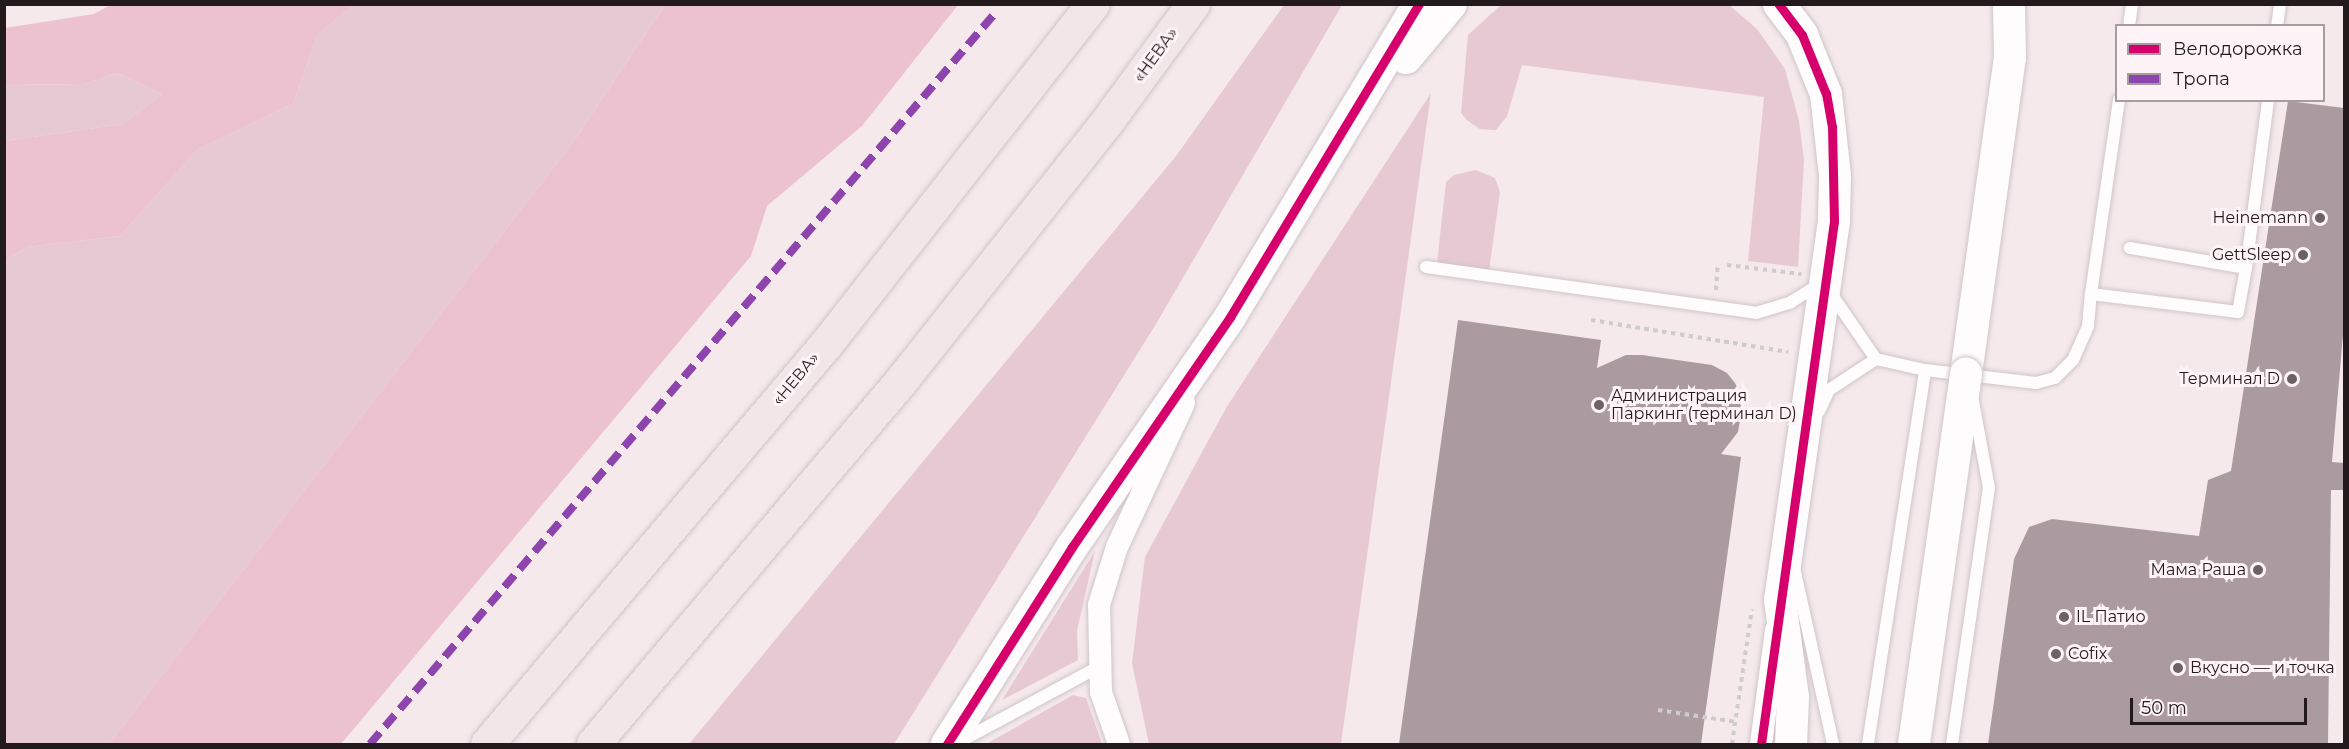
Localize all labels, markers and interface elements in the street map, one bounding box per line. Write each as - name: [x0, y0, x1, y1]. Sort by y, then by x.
- street label: «НЕВА»: [1130, 24, 1182, 86]
- legend: [2115, 24, 2325, 102]
- text: Велодорожка: [2173, 38, 2302, 60]
- text: Тропа: [2173, 68, 2230, 90]
- place label: Heinemann: [2212, 208, 2308, 228]
- marker: Heinemann: [2313, 211, 2327, 225]
- place label: GettSleep: [2212, 245, 2291, 265]
- marker: GettSleep: [2296, 248, 2310, 262]
- street label: «НЕВА»: [768, 349, 824, 409]
- place label: Терминал D: [2179, 369, 2280, 389]
- marker: Терминал D: [2285, 372, 2299, 386]
- place label: Администрация Паркинг (терминал D): [1611, 386, 1797, 424]
- marker: Администрация Паркинг (терминал D): [1592, 398, 1606, 412]
- place label: Мама Раша: [2150, 560, 2246, 580]
- marker: Мама Раша: [2251, 563, 2265, 577]
- place label: IL Патио: [2076, 607, 2146, 627]
- marker: IL Патио: [2057, 610, 2071, 624]
- place label: Cofix: [2068, 644, 2107, 664]
- marker: Cofix: [2049, 647, 2063, 661]
- place label: Вкусно — и точка: [2190, 658, 2335, 678]
- marker: Вкусно — и точка: [2171, 661, 2185, 675]
- scale bar: [2133, 686, 2310, 724]
- text: 50 m: [2141, 697, 2187, 719]

